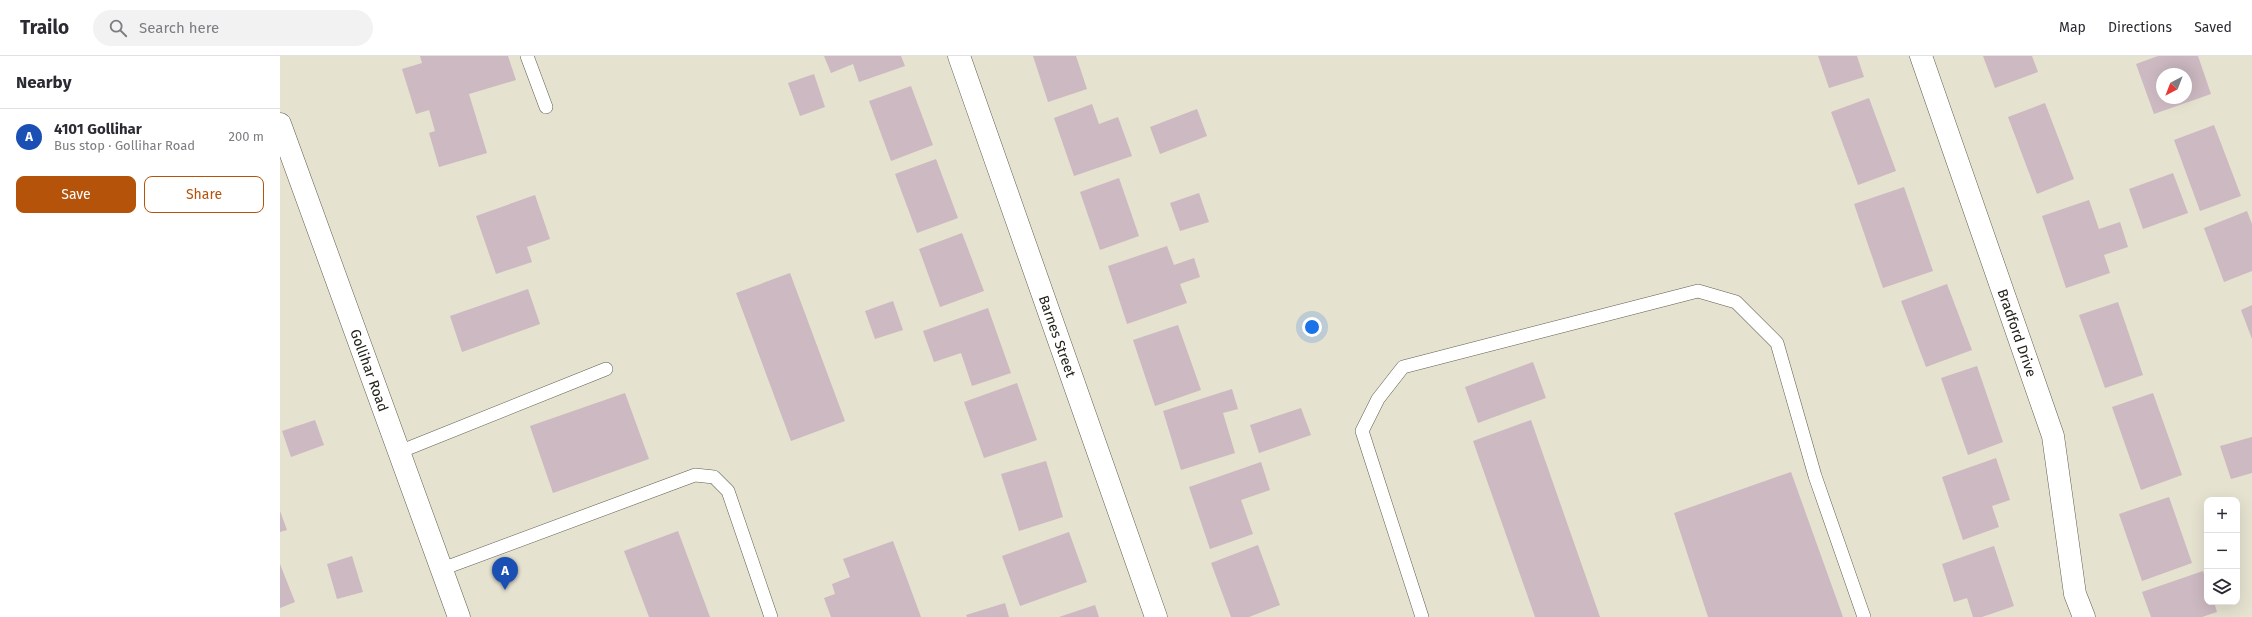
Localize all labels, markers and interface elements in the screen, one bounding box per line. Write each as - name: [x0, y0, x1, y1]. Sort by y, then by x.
- search box: [93, 10, 373, 46]
- text: Trailo: [20, 16, 69, 39]
- icon: search: [107, 17, 129, 39]
- text: Search here: [139, 19, 219, 37]
- text: Map: [2059, 19, 2086, 36]
- text: Directions: [2108, 19, 2172, 36]
- text: Saved: [2194, 19, 2232, 36]
- north arrow: [2156, 68, 2192, 104]
- text: Nearby: [16, 72, 71, 93]
- text: 4101 Gollihar: [54, 120, 142, 138]
- text: A: [25, 129, 33, 144]
- text: 200 m: [228, 129, 264, 144]
- text: Bus stop · Gollihar Road: [54, 138, 195, 153]
- button: Save: [16, 176, 136, 213]
- button: Share: [144, 176, 264, 213]
- street label: Bradford Drive: [1994, 286, 2040, 379]
- street label: Barnes Street: [1035, 293, 1080, 380]
- your location: [1302, 317, 1322, 337]
- street label: Gollihar Road: [347, 327, 392, 414]
- map controls: [2204, 497, 2240, 605]
- button: +: [2204, 497, 2240, 533]
- button: −: [2204, 533, 2240, 569]
- pin: A: [492, 557, 518, 590]
- button: layers: [2204, 569, 2240, 605]

